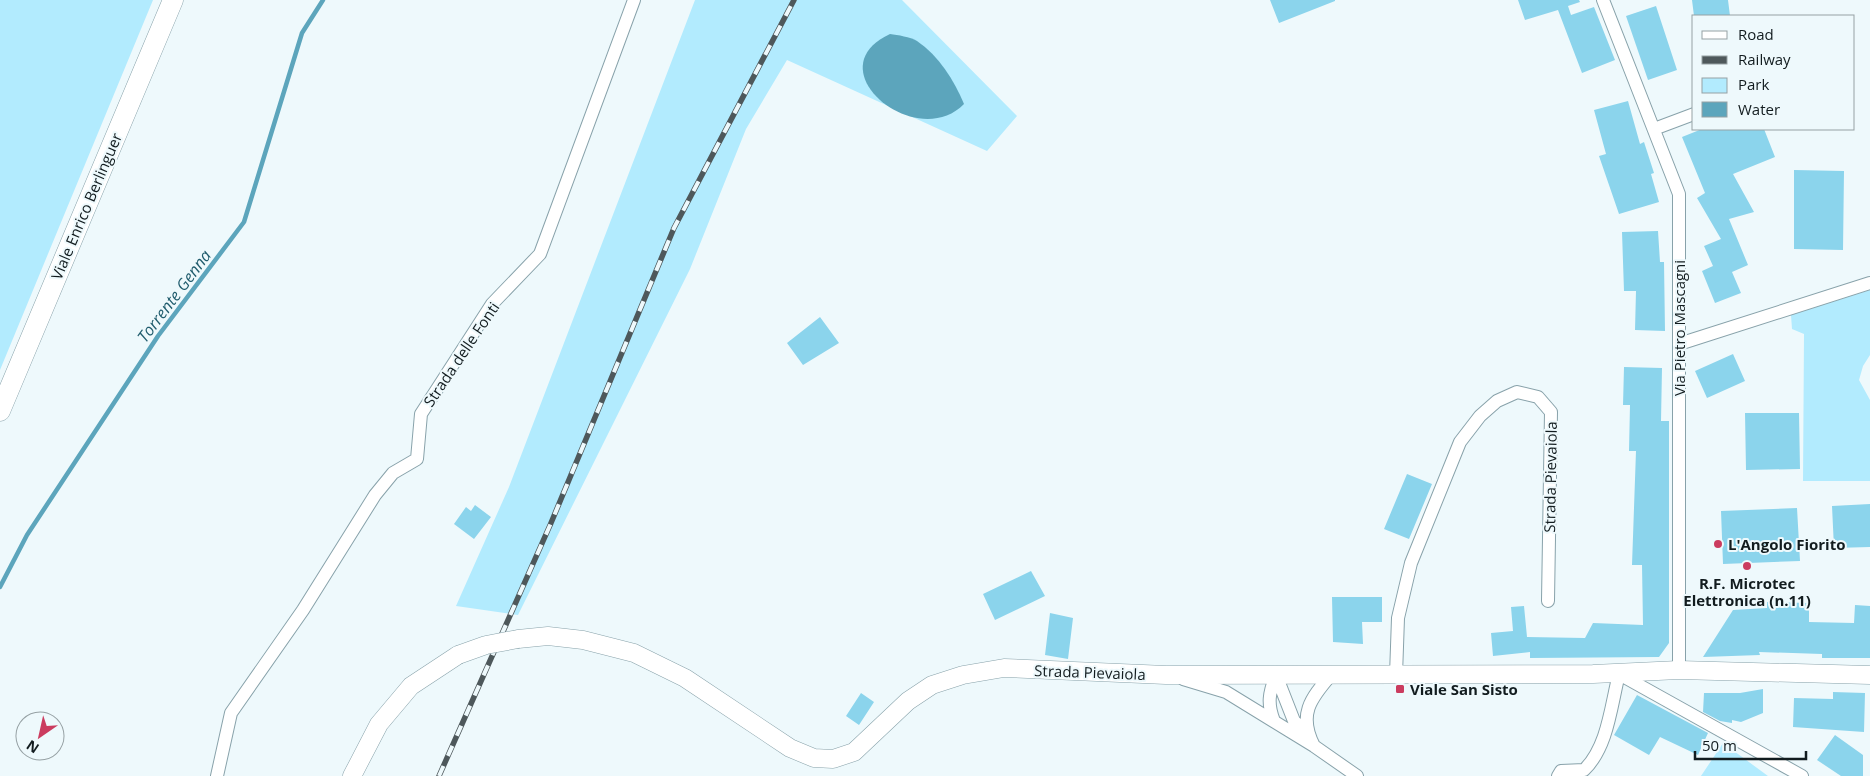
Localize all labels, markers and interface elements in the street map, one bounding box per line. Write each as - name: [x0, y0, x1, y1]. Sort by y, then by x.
- legend: [1692, 15, 1855, 130]
- text: Road: [1738, 24, 1774, 44]
- text: Railway: [1738, 49, 1791, 69]
- text: Park: [1738, 74, 1769, 94]
- text: Water: [1738, 99, 1780, 119]
- street label: Viale Enrico Berlinguer: [46, 130, 126, 282]
- water label: Torrente Genna: [132, 245, 216, 347]
- street label: Via Pietro Mascagni: [1669, 260, 1689, 396]
- street label: Strada delle Fonti: [419, 298, 503, 410]
- street label: Strada Pievaiola: [1539, 421, 1561, 533]
- place label: L'Angolo Fiorito: [1728, 534, 1845, 554]
- marker: L'Angolo Fiorito: [1712, 538, 1724, 550]
- marker: R.F. Microtec Elettronica (n.11): [1741, 560, 1753, 572]
- place label: R.F. Microtec Elettronica (n.11): [1683, 573, 1811, 610]
- street label: Strada Pievaiola: [1034, 660, 1146, 684]
- place label: Viale San Sisto: [1410, 679, 1518, 699]
- marker: Viale San Sisto: [1394, 683, 1406, 695]
- north arrow: [15, 711, 65, 761]
- scale bar: [1695, 728, 1806, 760]
- text: 50 m: [1702, 735, 1737, 755]
- text: N: [22, 736, 42, 758]

